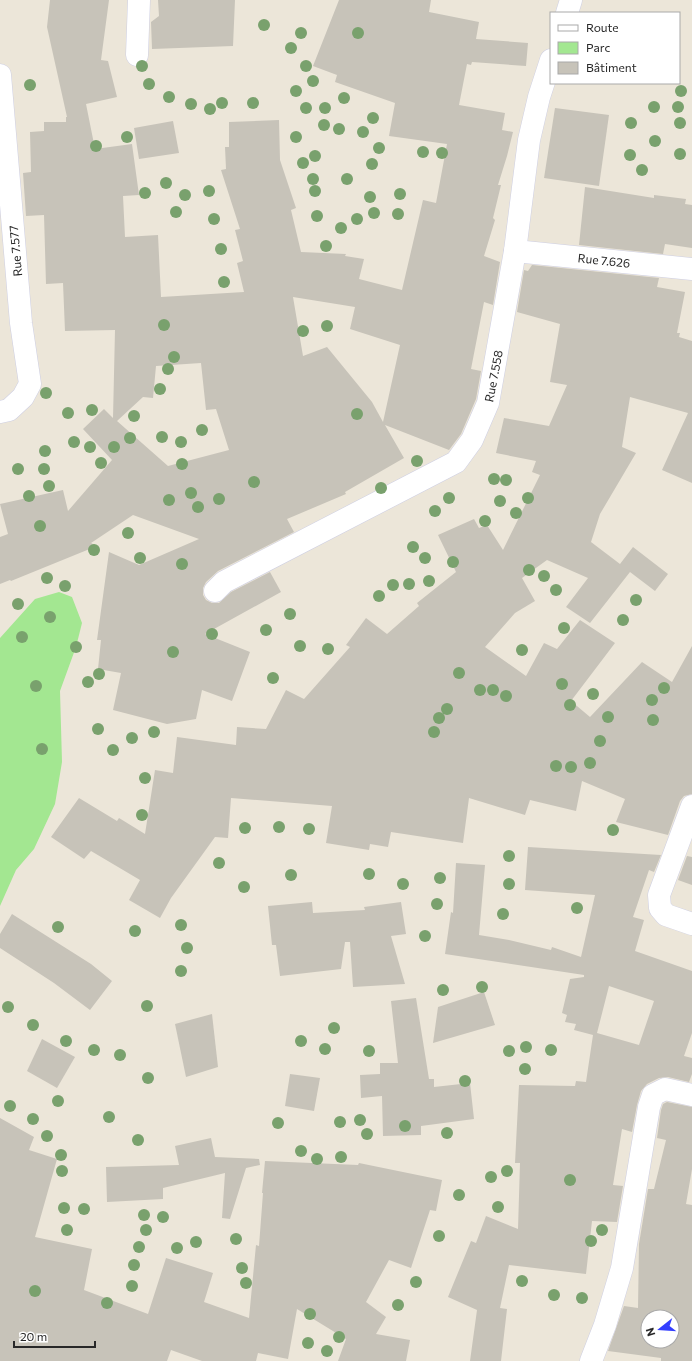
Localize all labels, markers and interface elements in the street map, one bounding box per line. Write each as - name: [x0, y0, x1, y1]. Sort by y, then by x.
- legend: [550, 12, 680, 84]
- text: Route: [586, 20, 619, 34]
- text: Parc: [586, 40, 610, 54]
- text: Bâtiment: [586, 60, 637, 74]
- street label: Rue 7.577: [6, 225, 24, 277]
- street label: Rue 7.626: [577, 250, 631, 270]
- street label: Rue 7.558: [481, 349, 505, 403]
- north arrow: [640, 1309, 680, 1349]
- scale bar: [14, 1323, 95, 1349]
- text: N: [643, 1326, 657, 1338]
- text: 20 m: [20, 1329, 47, 1343]

